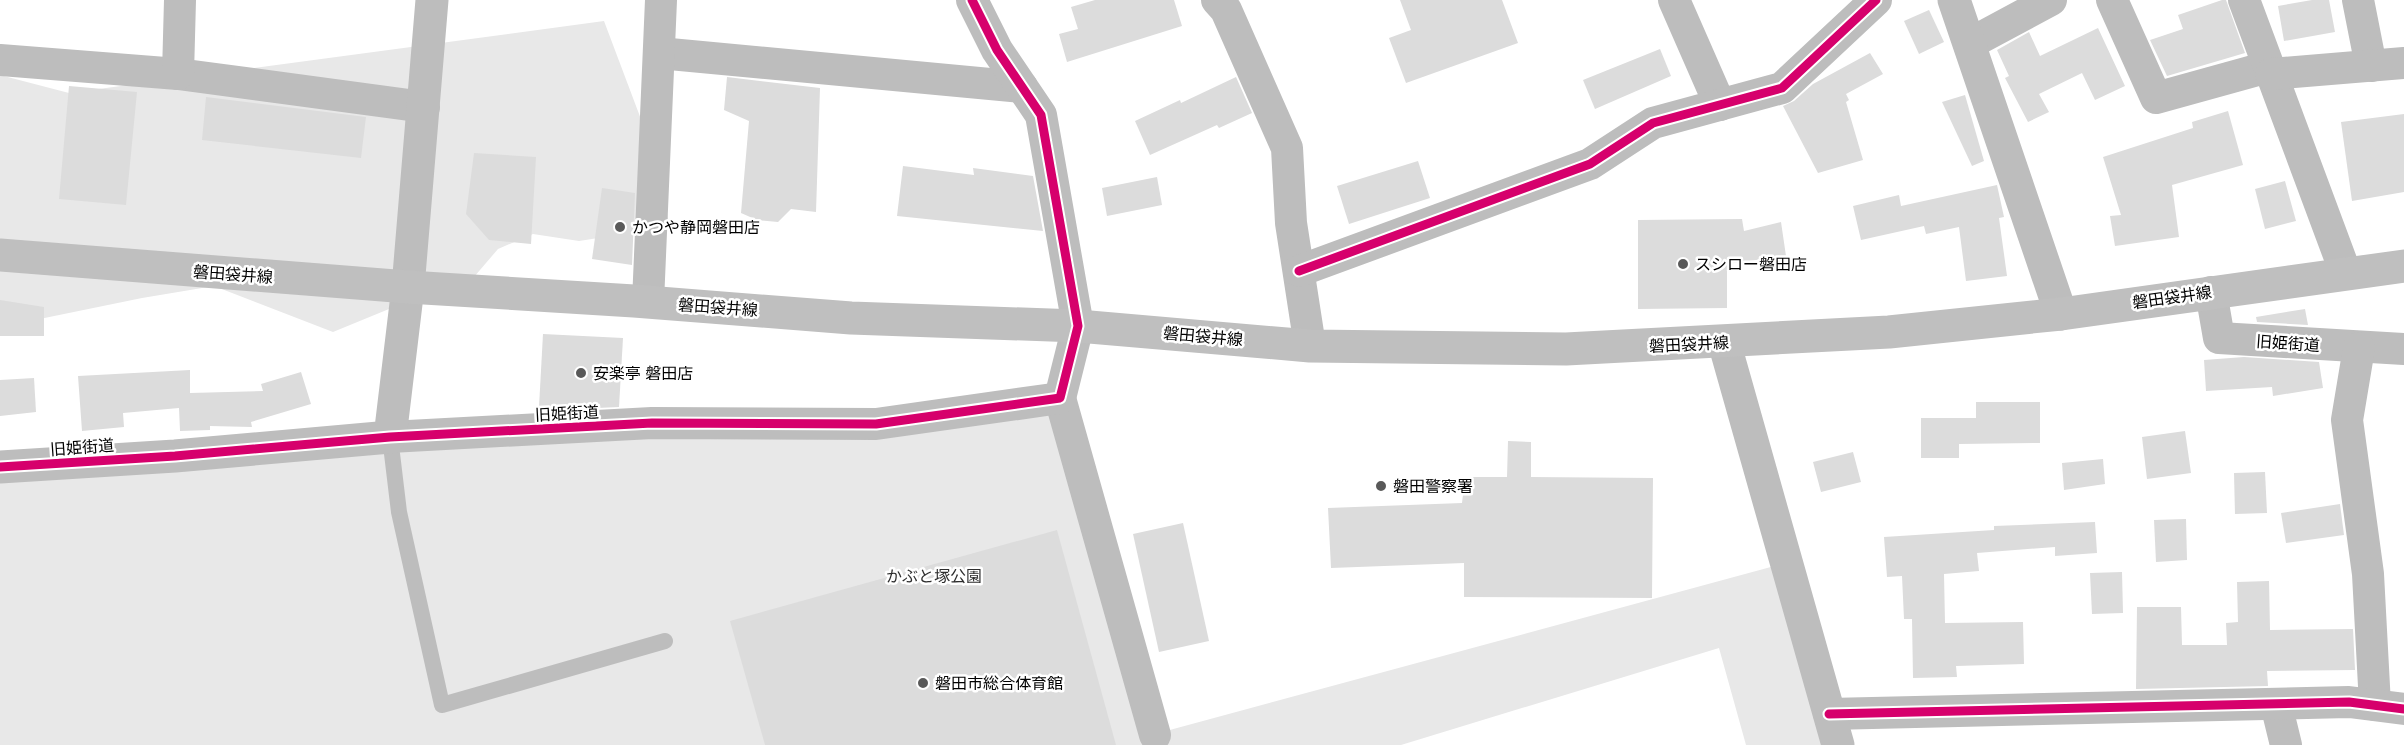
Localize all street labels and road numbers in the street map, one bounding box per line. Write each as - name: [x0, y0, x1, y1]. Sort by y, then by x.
- street label: 磐田袋井線: [192, 261, 274, 288]
- street label: 磐田袋井線: [2131, 282, 2213, 313]
- street label: 磐田袋井線: [677, 294, 759, 321]
- street label: 磐田袋井線: [1162, 323, 1244, 350]
- street label: 旧姫街道: [2255, 331, 2321, 356]
- street label: 磐田袋井線: [1649, 332, 1730, 357]
- street label: 旧姫街道: [535, 401, 600, 426]
- street label: 旧姫街道: [49, 435, 115, 460]

